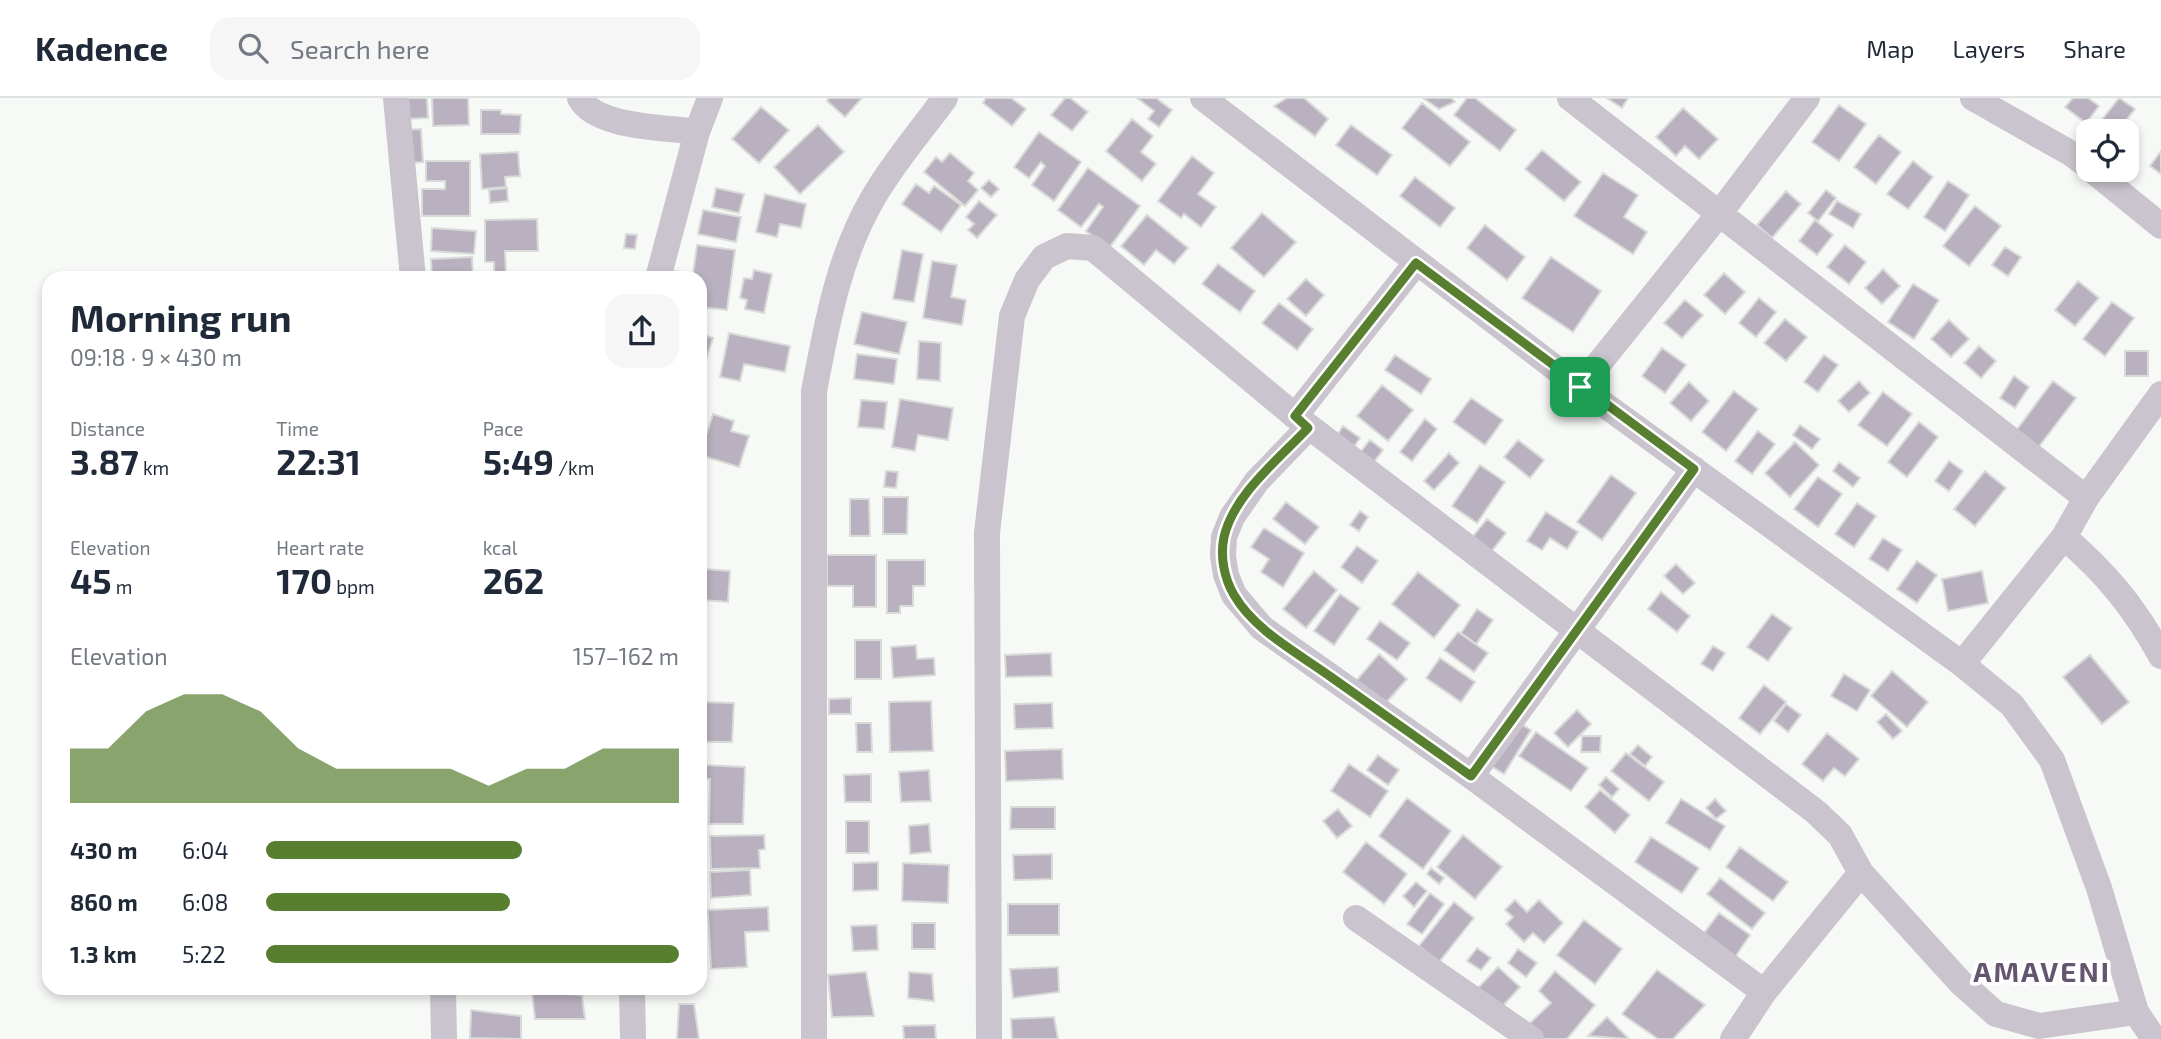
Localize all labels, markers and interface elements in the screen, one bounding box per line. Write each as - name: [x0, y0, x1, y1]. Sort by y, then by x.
- search box: [210, 17, 700, 80]
- text: Kadence: [35, 28, 168, 68]
- icon: search: [234, 29, 272, 67]
- text: Search here: [290, 33, 430, 64]
- text: Map: [1866, 34, 1914, 63]
- text: Layers: [1952, 34, 2025, 63]
- text: Share: [2063, 34, 2126, 63]
- map controls: [2076, 119, 2139, 182]
- button: locate: [2076, 119, 2139, 182]
- text: Morning run: [70, 294, 291, 340]
- button: share: [605, 294, 679, 368]
- text: 09:18 · 9 × 430 m: [70, 343, 242, 371]
- pin: [1550, 357, 1610, 417]
- icon: arrive: [1561, 368, 1599, 406]
- text: Distance: [70, 417, 145, 440]
- text: Time: [276, 417, 319, 440]
- text: Pace: [483, 417, 524, 440]
- text: 3.87: [70, 440, 139, 482]
- text: 22:31: [276, 440, 361, 482]
- text: 5:49: [483, 440, 554, 482]
- text: km: [139, 456, 169, 479]
- text: /km: [554, 456, 594, 479]
- text: Elevation: [70, 536, 151, 559]
- text: Heart rate: [276, 536, 364, 559]
- text: kcal: [483, 536, 517, 559]
- text: 45: [70, 559, 112, 601]
- text: 170: [276, 559, 332, 601]
- text: 262: [483, 559, 544, 601]
- text: m: [112, 575, 133, 598]
- text: bpm: [332, 575, 375, 598]
- text: Elevation: [70, 642, 168, 670]
- text: 157–162 m: [573, 642, 679, 670]
- text: 430 m: [70, 836, 137, 864]
- text: 6:04: [182, 836, 229, 864]
- text: 860 m: [70, 888, 138, 916]
- text: 6:08: [182, 888, 228, 916]
- text: 1.3 km: [70, 940, 137, 968]
- text: 5:22: [182, 940, 226, 968]
- district label: AMAVENI: [1973, 954, 2111, 988]

